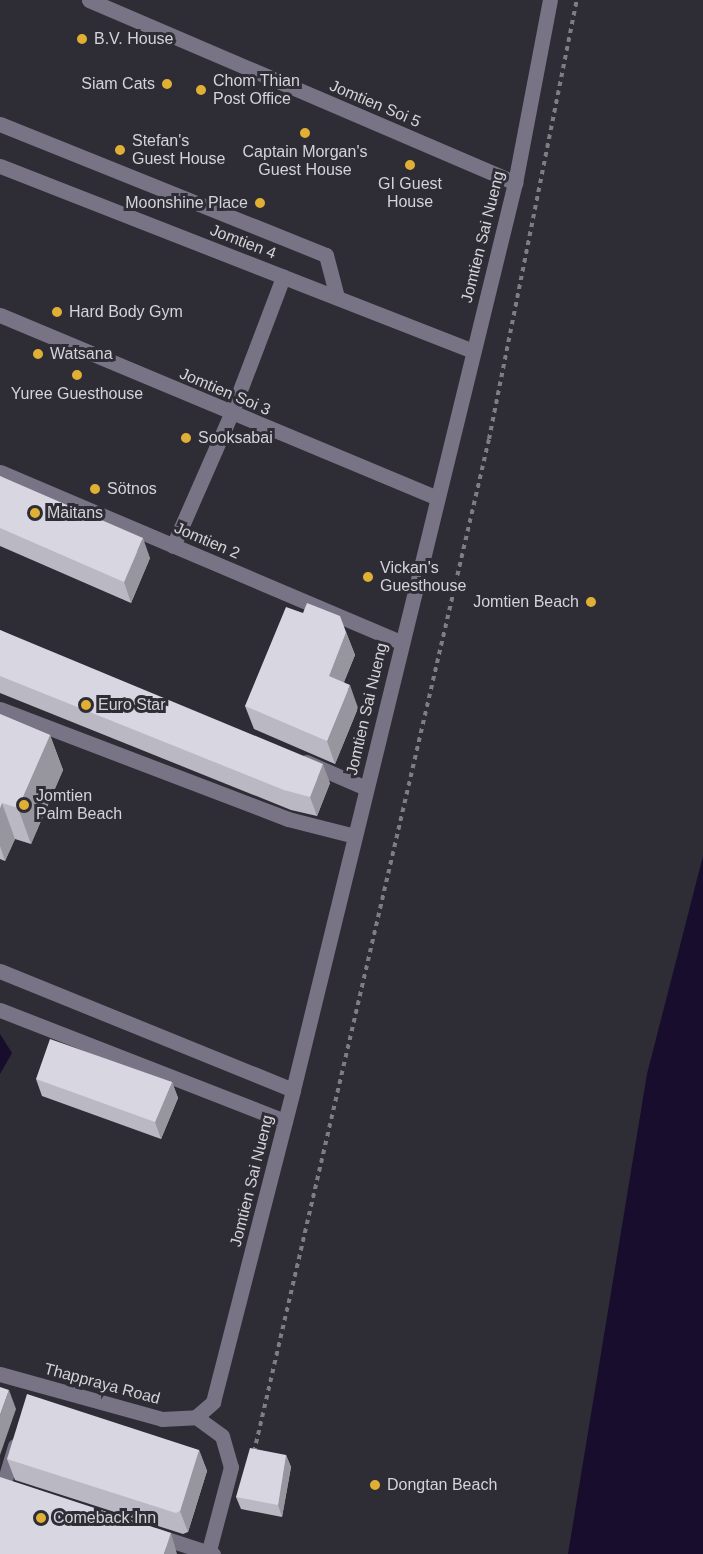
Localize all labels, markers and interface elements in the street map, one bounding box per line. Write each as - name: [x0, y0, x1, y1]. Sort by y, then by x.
- place label: B.V. House: [94, 29, 173, 49]
- marker: B.V. House: [75, 32, 89, 46]
- place label: Chom Thian Post Office: [213, 71, 300, 109]
- place label: Siam Cats: [81, 74, 155, 94]
- street label: Jomtien Soi 5: [327, 76, 423, 132]
- marker: Siam Cats: [160, 77, 174, 91]
- marker: Chom Thian Post Office: [194, 83, 208, 97]
- marker: Captain Morgan's Guest House: [298, 126, 312, 140]
- place label: Stefan's Guest House: [132, 131, 225, 169]
- place label: Captain Morgan's Guest House: [243, 142, 367, 180]
- marker: Stefan's Guest House: [113, 143, 127, 157]
- marker: GI Guest House: [403, 158, 417, 172]
- street label: Jomtien Sai Nueng: [457, 169, 509, 305]
- place label: GI Guest House: [378, 174, 442, 212]
- place label: Moonshine Place: [125, 193, 248, 213]
- marker: Moonshine Place: [253, 196, 267, 210]
- street label: Jomtien 4: [207, 221, 279, 263]
- place label: Hard Body Gym: [69, 302, 183, 322]
- marker: Hard Body Gym: [50, 305, 64, 319]
- place label: Watsana: [50, 344, 113, 364]
- marker: Watsana: [31, 347, 45, 361]
- street label: Jomtien Soi 3: [177, 364, 273, 420]
- marker: Yuree Guesthouse: [70, 368, 84, 382]
- place label: Yuree Guesthouse: [11, 384, 143, 404]
- place label: Sooksabai: [198, 428, 273, 448]
- marker: Sooksabai: [179, 431, 193, 445]
- place label: Sötnos: [107, 479, 157, 499]
- marker: Sötnos: [88, 482, 102, 496]
- place label: Maitans: [47, 503, 103, 523]
- marker: Maitans: [28, 506, 42, 520]
- street label: Jomtien 2: [171, 519, 243, 563]
- place label: Vickan's Guesthouse: [380, 558, 466, 596]
- marker: Vickan's Guesthouse: [361, 570, 375, 584]
- place label: Jomtien Beach: [473, 592, 579, 612]
- marker: Jomtien Beach: [584, 595, 598, 609]
- street label: Jomtien Sai Nueng: [342, 641, 392, 777]
- place label: Euro Star: [98, 695, 166, 715]
- marker: Euro Star: [79, 698, 93, 712]
- place label: Jomtien Palm Beach: [36, 786, 122, 824]
- marker: Jomtien Palm Beach: [17, 798, 31, 812]
- street label: Jomtien Sai Nueng: [226, 1113, 278, 1249]
- street label: Thappraya Road: [42, 1359, 162, 1409]
- place label: Dongtan Beach: [387, 1475, 497, 1495]
- marker: Dongtan Beach: [368, 1478, 382, 1492]
- place label: Comeback Inn: [53, 1508, 156, 1528]
- marker: Comeback Inn: [34, 1511, 48, 1525]

